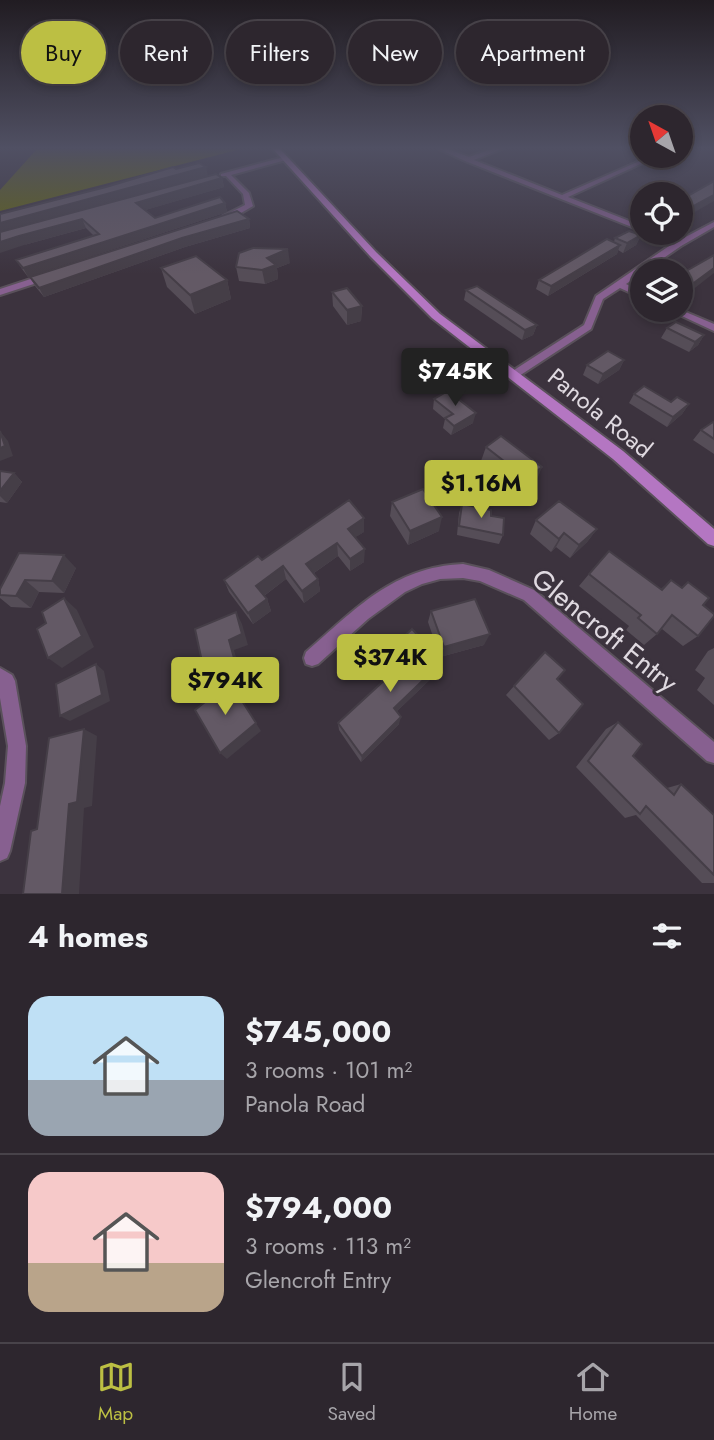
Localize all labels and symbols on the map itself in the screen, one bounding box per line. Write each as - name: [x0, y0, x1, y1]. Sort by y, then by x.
- north arrow: [630, 105, 693, 168]
- pin: $745K: [406, 348, 504, 408]
- street label: Panola Road: [540, 359, 660, 466]
- pin: $1.16M: [424, 461, 538, 520]
- street label: Glencroft Entry: [523, 558, 687, 703]
- pin: $374K: [341, 634, 439, 694]
- pin: $794K: [176, 658, 274, 717]

